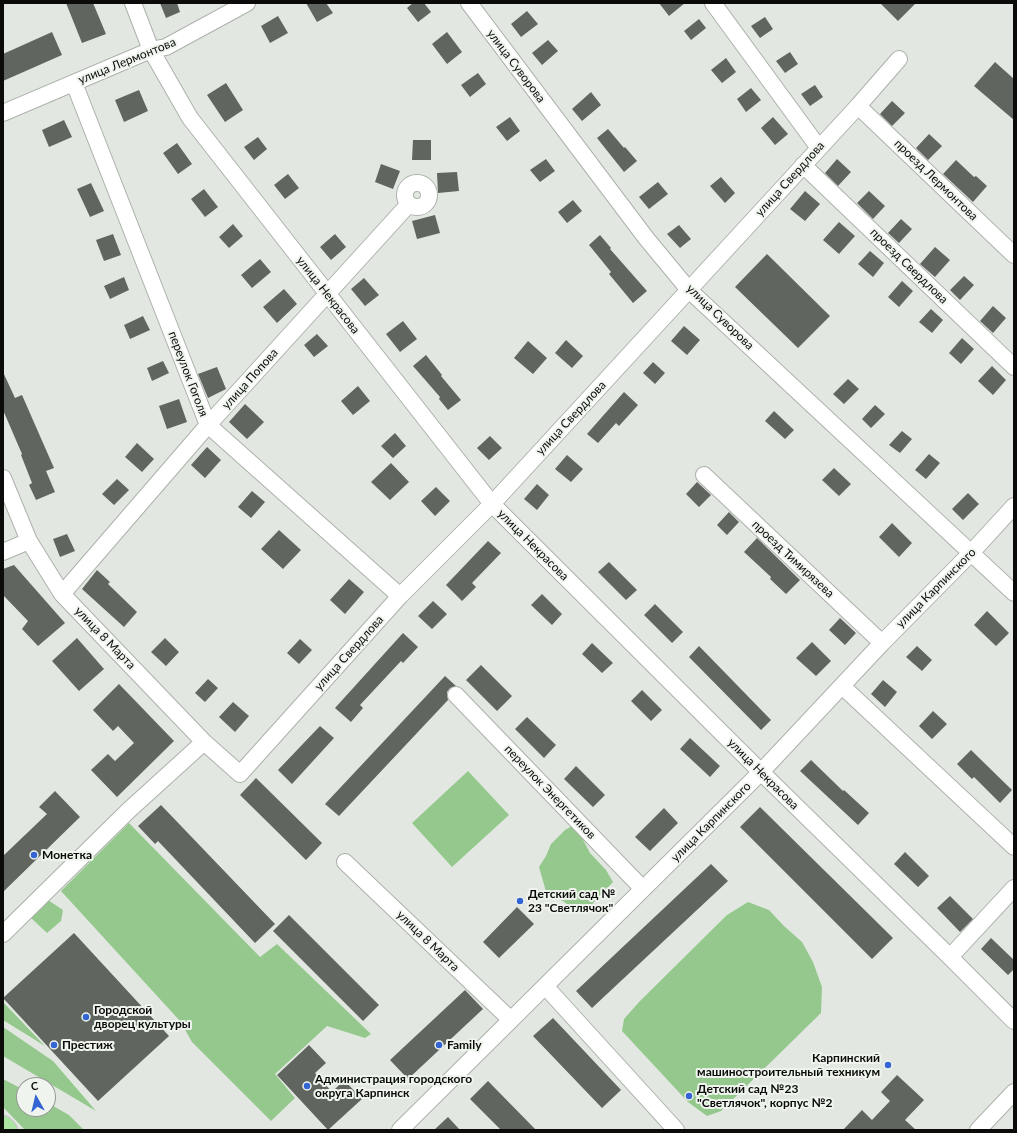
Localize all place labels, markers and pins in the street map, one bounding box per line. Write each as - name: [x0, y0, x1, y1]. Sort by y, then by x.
- place label: Монетка: [42, 848, 92, 862]
- marker: Монетка: [29, 850, 39, 860]
- place label: Детский сад № 23 "Светлячок": [528, 887, 615, 915]
- marker: Детский сад № 23 "Светлячок": [515, 896, 525, 906]
- place label: Городской дворец культуры: [94, 1003, 191, 1031]
- marker: Городской дворец культуры: [81, 1012, 91, 1022]
- place label: Престиж: [62, 1038, 113, 1052]
- place label: Family: [447, 1038, 481, 1052]
- marker: Престиж: [49, 1040, 59, 1050]
- marker: Family: [434, 1040, 444, 1050]
- place label: Карпинский машиностроительный техникум: [697, 1051, 880, 1079]
- marker: Карпинский машиностроительный техникум: [883, 1060, 893, 1070]
- place label: Администрация городского округа Карпинск: [315, 1072, 472, 1100]
- marker: Администрация городского округа Карпинск: [302, 1081, 312, 1091]
- place label: Детский сад №23 "Светлячок", корпус №2: [697, 1082, 833, 1110]
- marker: Детский сад №23 "Светлячок", корпус №2: [684, 1091, 694, 1101]

